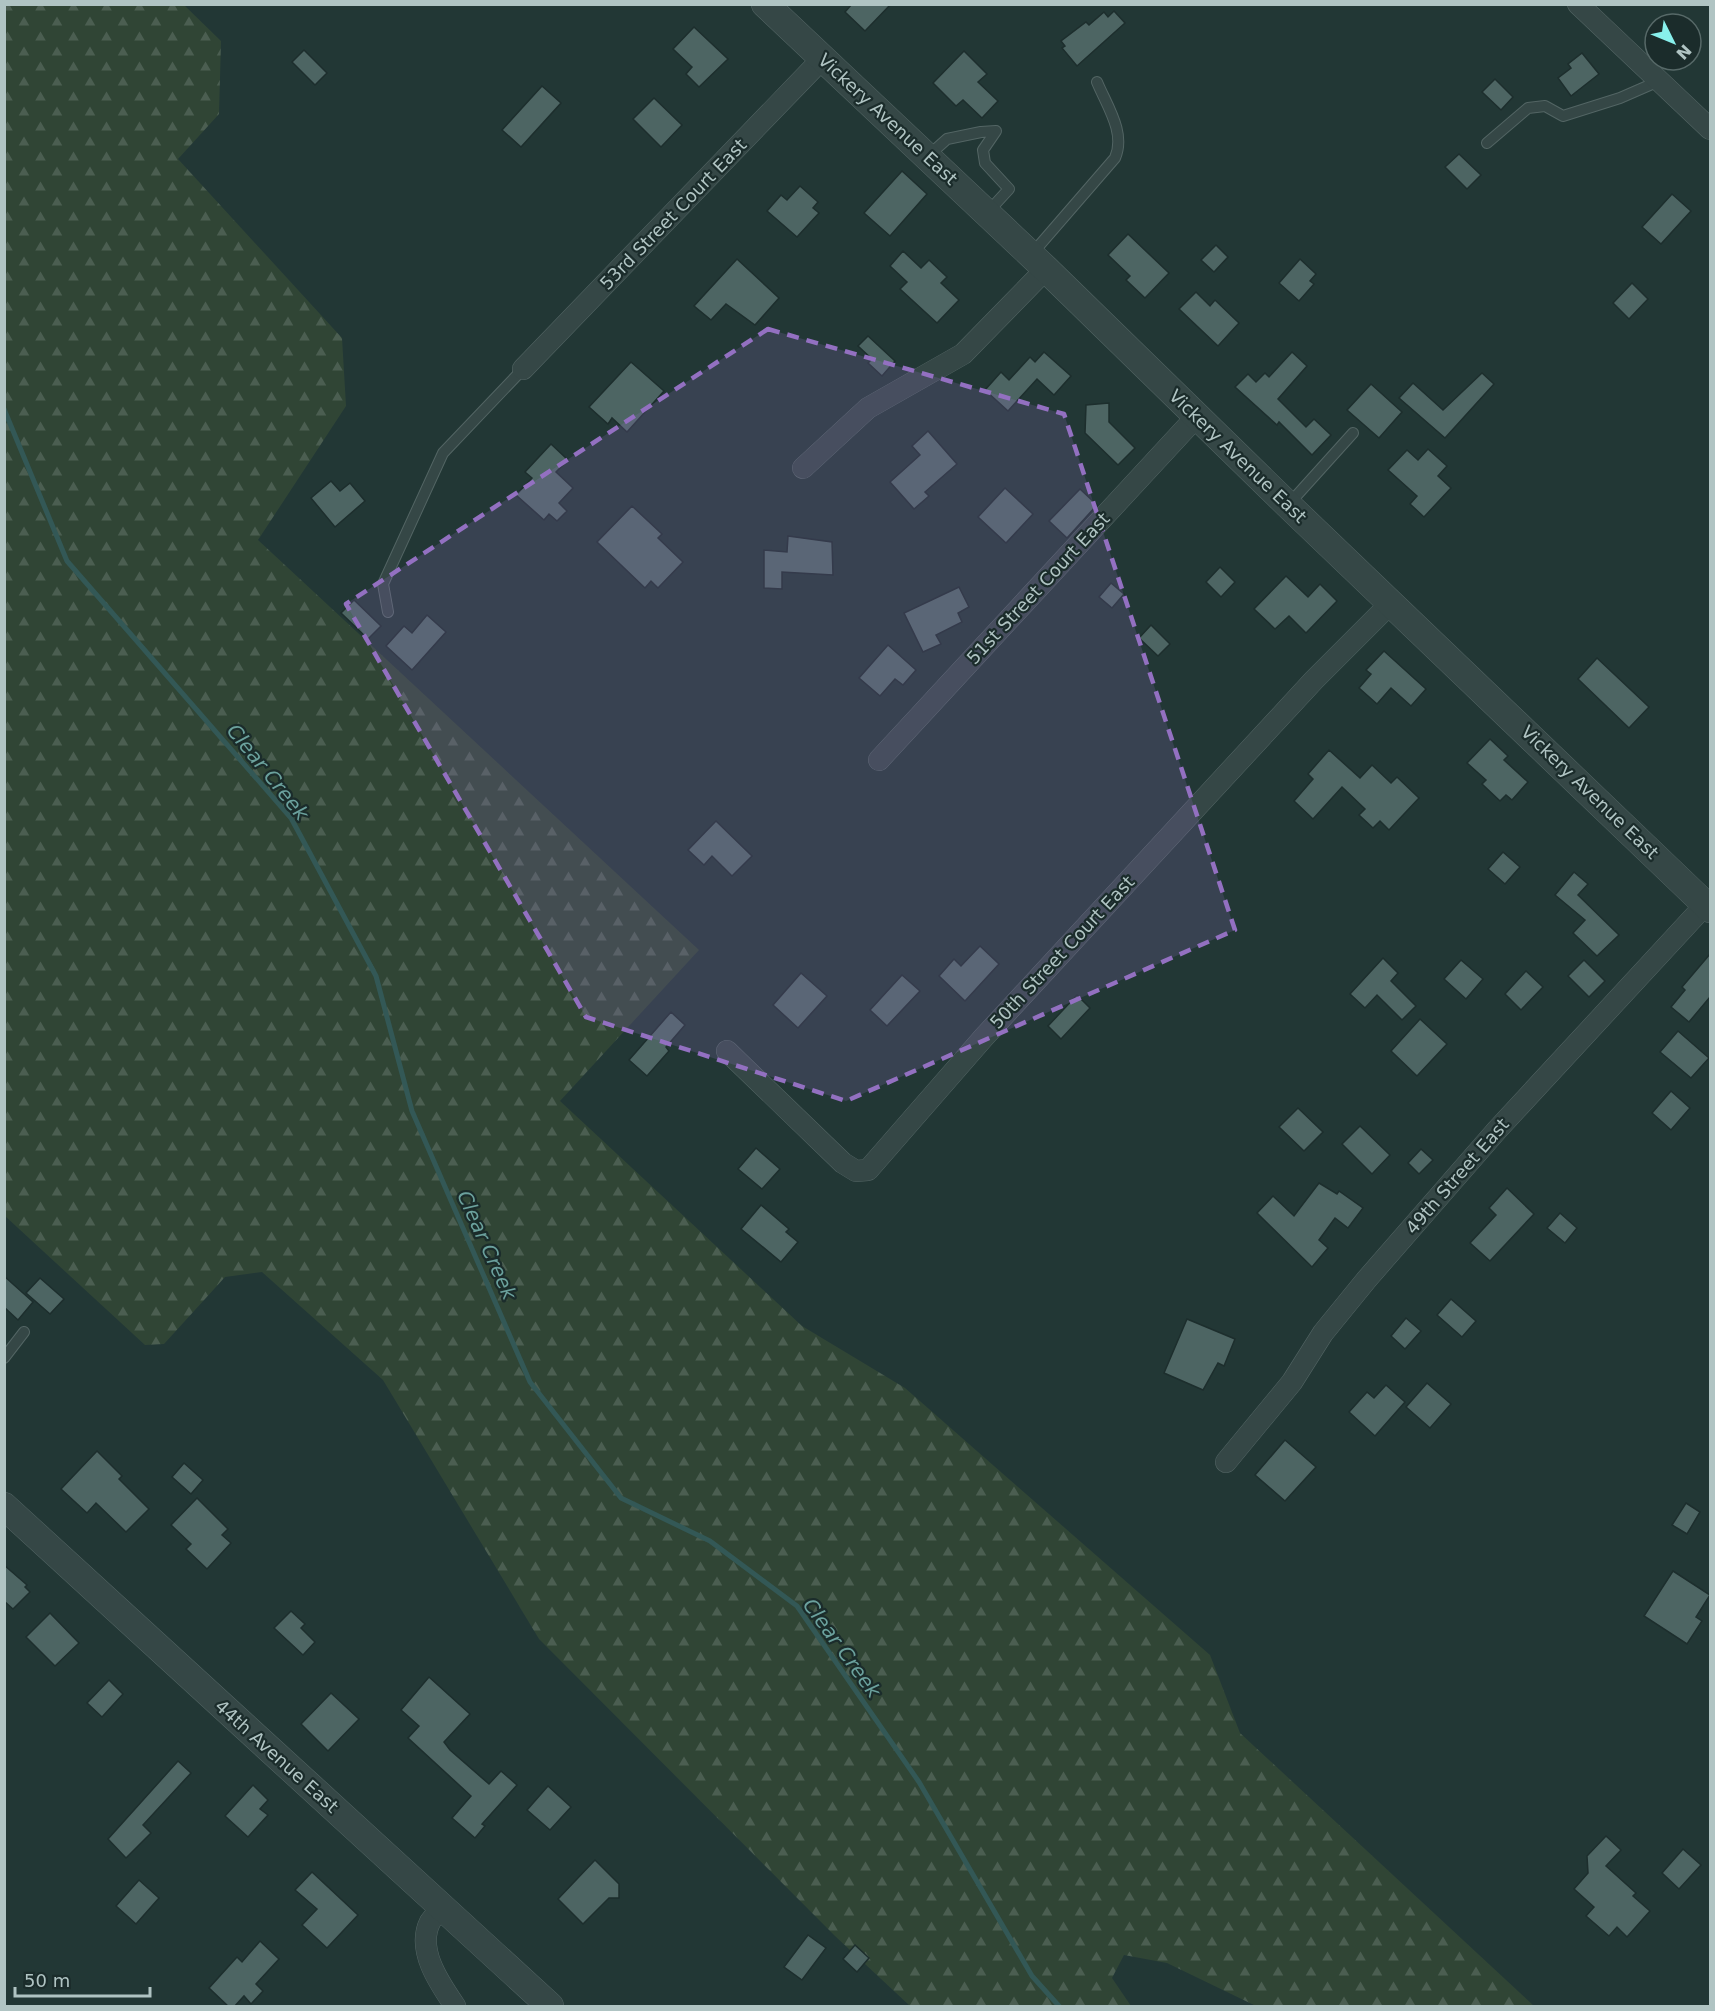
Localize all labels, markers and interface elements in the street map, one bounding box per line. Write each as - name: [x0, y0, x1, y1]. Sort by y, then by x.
- north arrow: [1643, 12, 1703, 72]
- text: N: [1672, 41, 1695, 63]
- street label: Vickery Avenue East: [814, 49, 962, 189]
- street label: 53rd Street Court East: [595, 134, 751, 294]
- street label: Vickery Avenue East: [1165, 385, 1311, 527]
- street label: 51st Street Court East: [962, 508, 1114, 668]
- water label: Clear Creek: [222, 719, 315, 826]
- street label: Vickery Avenue East: [1517, 721, 1663, 863]
- street label: 50th Street Court East: [986, 871, 1138, 1033]
- street label: 49th Street East: [1401, 1114, 1513, 1238]
- water label: Clear Creek: [452, 1187, 522, 1305]
- water label: Clear Creek: [798, 1594, 887, 1704]
- street label: 44th Avenue East: [211, 1695, 343, 1817]
- scale bar: [15, 1960, 150, 1998]
- text: 50 m: [24, 1970, 70, 1991]

